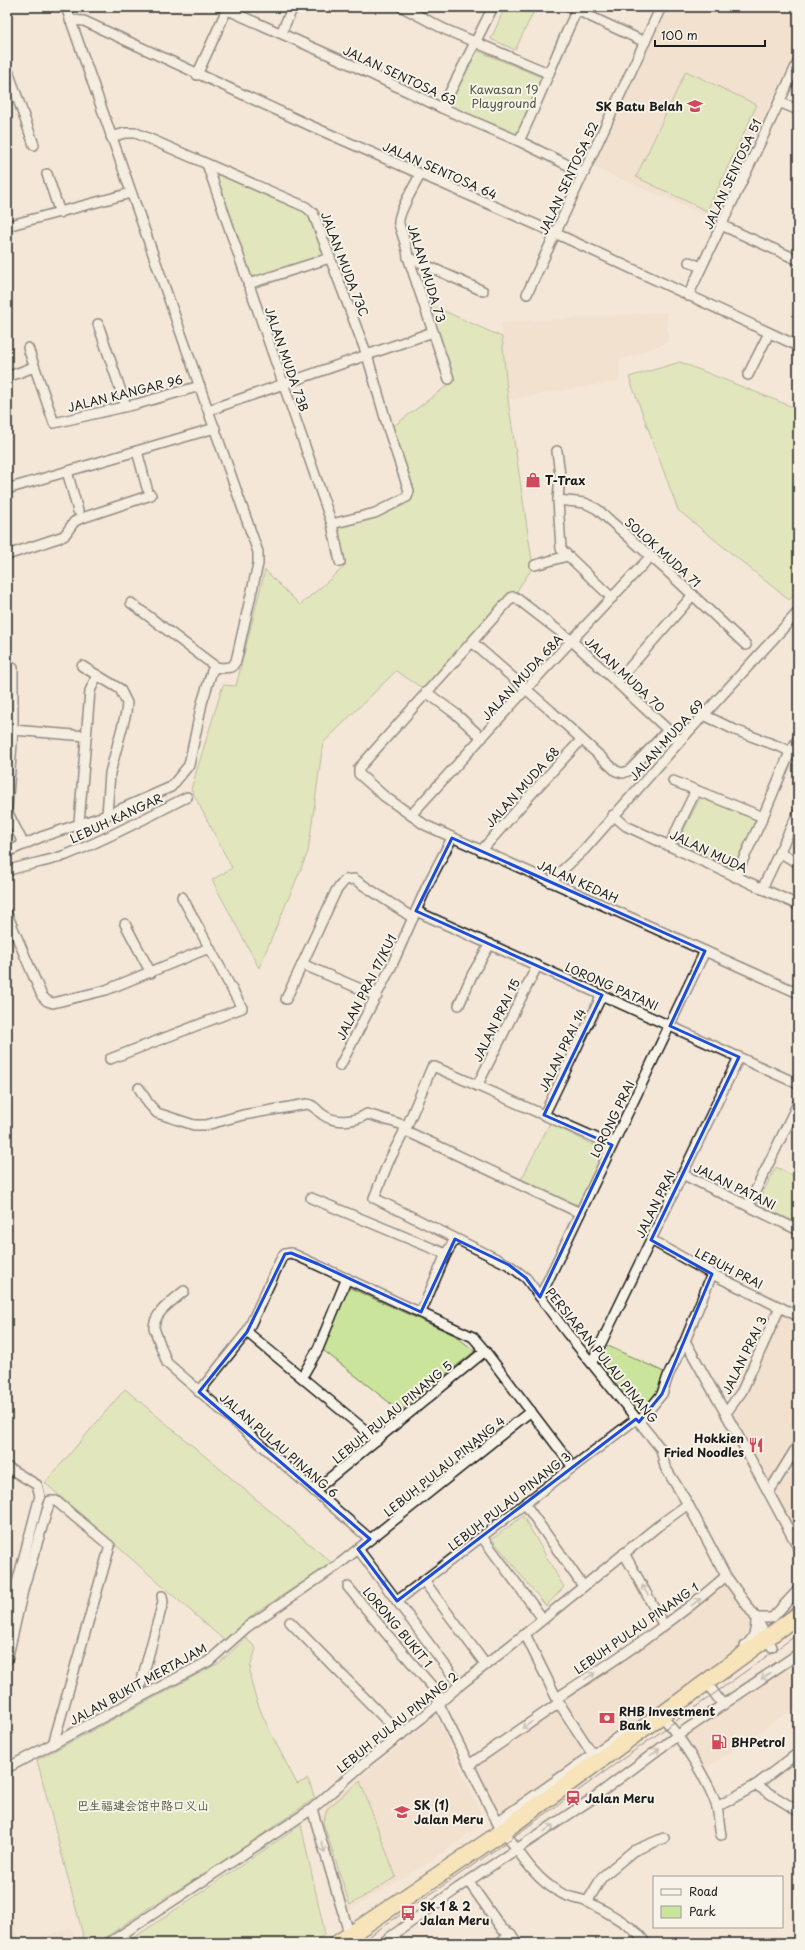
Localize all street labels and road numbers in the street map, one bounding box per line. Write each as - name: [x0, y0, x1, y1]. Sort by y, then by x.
- street label: JALAN SENTOSA 63: [340, 41, 460, 109]
- street label: JALAN SENTOSA 51: [698, 116, 766, 232]
- street label: JALAN SENTOSA 52: [534, 118, 602, 238]
- street label: JALAN SENTOSA 64: [380, 137, 500, 203]
- street label: JALAN MUDA 73C: [317, 209, 373, 319]
- street label: JALAN MUDA 73: [403, 222, 451, 324]
- street label: JALAN MUDA 73B: [261, 304, 313, 414]
- street label: JALAN KANGAR 96: [65, 370, 185, 416]
- street label: SOLOK MUDA 71: [621, 513, 705, 591]
- street label: JALAN MUDA 68A: [477, 630, 567, 724]
- street label: JALAN MUDA 70: [581, 632, 669, 716]
- street label: JALAN MUDA 69: [625, 695, 707, 785]
- street label: JALAN MUDA 68: [481, 743, 563, 831]
- street label: LEBUH KANGAR: [67, 788, 166, 847]
- street label: JALAN MUDA: [667, 825, 751, 877]
- street label: JALAN KEDAH: [535, 855, 621, 907]
- street label: JALAN PRAI 17/KU1: [331, 931, 401, 1043]
- street label: LORONG PATANI: [562, 957, 662, 1015]
- street label: JALAN PRAI 15: [468, 975, 524, 1065]
- street label: JALAN PRAI 14: [534, 1005, 590, 1095]
- street label: LORONG PRAI: [586, 1077, 638, 1161]
- street label: JALAN PATANI: [691, 1158, 779, 1214]
- street label: JALAN PRAI: [631, 1167, 679, 1241]
- street label: LEBUH PRAI: [692, 1243, 766, 1293]
- street label: PERSIARAN PULAU PINANG: [542, 1283, 662, 1427]
- street label: JALAN PRAI 3: [717, 1313, 771, 1397]
- street label: LEBUH PULAU PINANG 5: [328, 1356, 456, 1468]
- street label: JALAN PULAU PINANG 6: [216, 1388, 342, 1502]
- street label: LEBUH PULAU PINANG 4: [379, 1411, 509, 1521]
- street label: LEBUH PULAU PINANG 3: [444, 1447, 574, 1555]
- street label: LEBUH PULAU PINANG 1: [570, 1578, 702, 1678]
- street label: LORONG BUKIT 1: [359, 1583, 437, 1671]
- street label: JALAN BUKIT MERTAJAM: [66, 1639, 210, 1729]
- street label: LEBUH PULAU PINANG 2: [332, 1667, 462, 1777]

